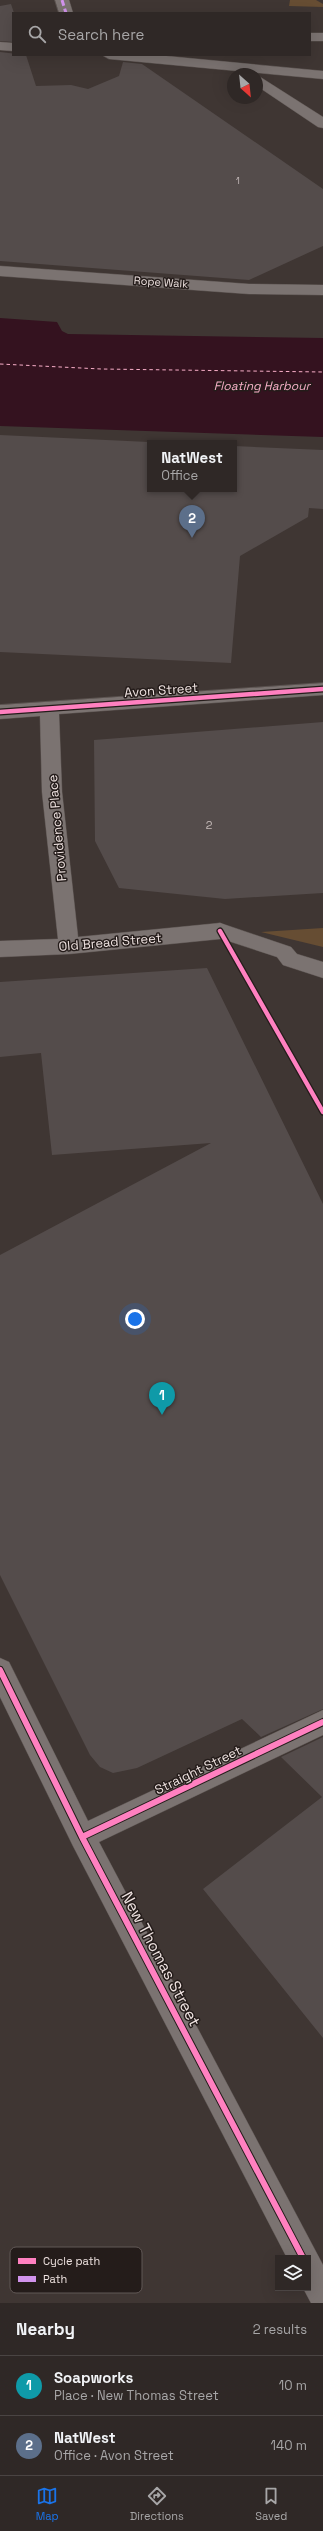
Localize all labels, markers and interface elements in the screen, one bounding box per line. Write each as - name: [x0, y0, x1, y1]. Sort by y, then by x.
- search box: [12, 12, 311, 56]
- icon: search: [26, 23, 48, 45]
- text: Search here: [58, 25, 144, 44]
- north arrow: [227, 68, 263, 104]
- house number: 1: [236, 175, 240, 187]
- street label: Rope Walk: [133, 273, 189, 291]
- water label: Floating Harbour: [214, 378, 312, 394]
- popup: [147, 440, 237, 492]
- text: NatWest: [161, 448, 223, 467]
- text: Office: [161, 467, 198, 484]
- pin: 2: [179, 505, 205, 538]
- street label: Avon Street: [124, 679, 198, 701]
- street label: Providence Place: [44, 774, 70, 882]
- house number: 2: [206, 818, 213, 832]
- street label: Old Bread Street: [58, 929, 162, 955]
- your location: [125, 1309, 145, 1329]
- pin: 1: [149, 1382, 175, 1415]
- street label: Straight Street: [152, 1742, 244, 1798]
- street label: New Thomas Street: [117, 1888, 205, 2030]
- legend: [10, 2247, 142, 2293]
- text: Cycle path: [43, 2254, 100, 2268]
- map controls: [275, 2255, 311, 2291]
- button: layers: [275, 2255, 311, 2291]
- text: Path: [43, 2272, 67, 2286]
- text: Nearby: [16, 2318, 75, 2340]
- text: 2 results: [253, 2321, 307, 2338]
- text: Soapworks: [54, 2368, 133, 2387]
- text: 1: [26, 2377, 32, 2394]
- text: 10 m: [279, 2377, 307, 2394]
- text: Place · New Thomas Street: [54, 2387, 219, 2404]
- text: NatWest: [54, 2428, 116, 2447]
- text: 2: [25, 2437, 33, 2454]
- text: 140 m: [271, 2437, 307, 2454]
- text: Office · Avon Street: [54, 2447, 174, 2464]
- tab: Map: [36, 2485, 59, 2523]
- tab: Directions: [130, 2485, 184, 2523]
- tab: Saved: [255, 2485, 287, 2523]

